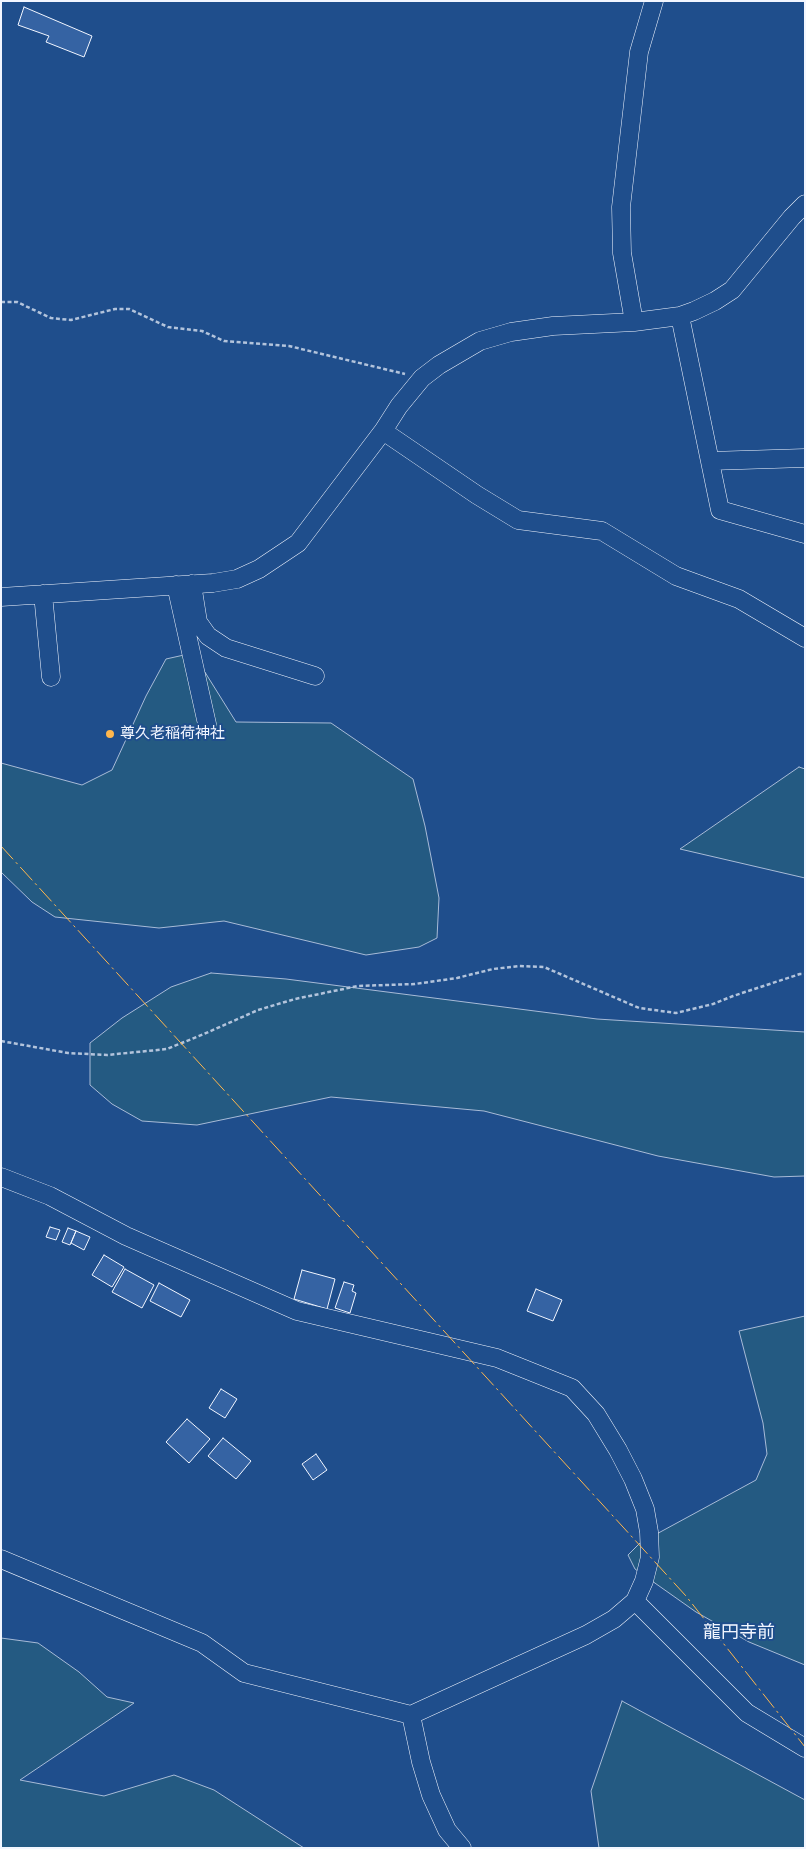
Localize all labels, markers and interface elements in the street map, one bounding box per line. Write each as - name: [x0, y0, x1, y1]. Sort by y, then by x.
- place label: 尊久老稲荷神社: [120, 725, 225, 743]
- marker: 尊久老稲荷神社: [104, 728, 116, 740]
- district label: 龍円寺前: [703, 1622, 775, 1644]

